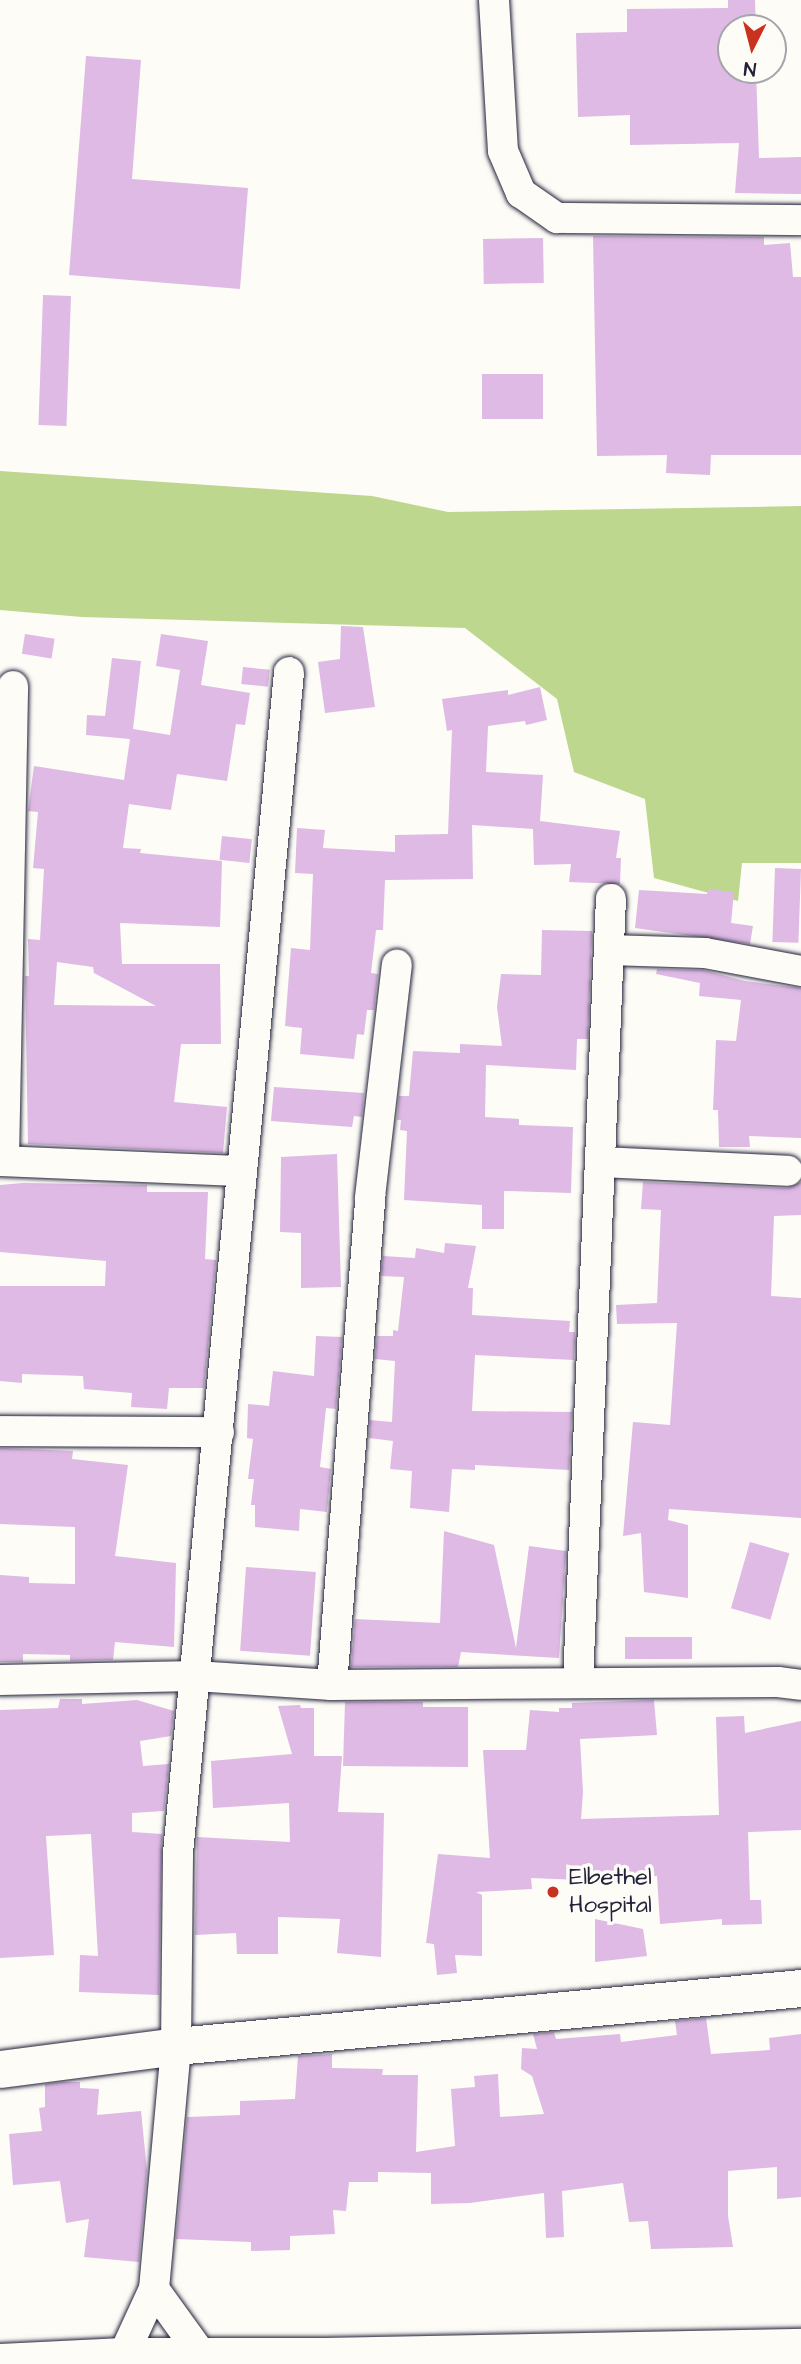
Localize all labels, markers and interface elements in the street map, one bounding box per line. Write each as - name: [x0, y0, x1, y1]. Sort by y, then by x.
- north arrow: [717, 14, 787, 84]
- text: N: [743, 54, 757, 82]
- place label: Elbethel Hospital: [569, 1864, 652, 1920]
- marker: Elbethel Hospital: [543, 1882, 563, 1902]

